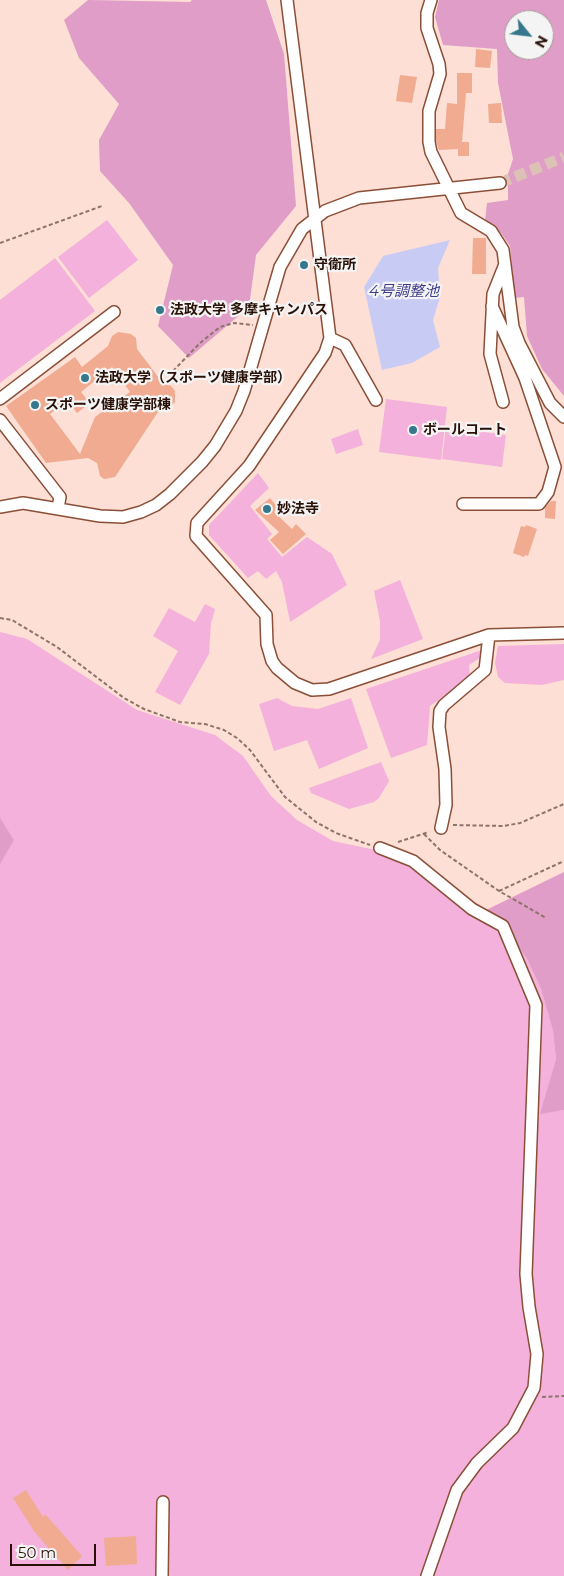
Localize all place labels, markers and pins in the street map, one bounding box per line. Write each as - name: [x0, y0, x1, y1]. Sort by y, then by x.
- place label: 守衛所: [314, 257, 356, 273]
- marker: 守衛所: [298, 259, 310, 271]
- place label: 法政大学 多摩キャンパス: [170, 302, 328, 318]
- marker: 法政大学 多摩キャンパス: [154, 304, 166, 316]
- place label: 法政大学（スポーツ健康学部）: [95, 370, 291, 386]
- marker: 法政大学（スポーツ健康学部）: [79, 372, 91, 384]
- place label: スポーツ健康学部棟: [45, 397, 171, 413]
- marker: スポーツ健康学部棟: [29, 399, 41, 411]
- place label: ボールコート: [423, 422, 507, 438]
- marker: ボールコート: [407, 424, 419, 436]
- place label: 妙法寺: [277, 501, 319, 517]
- marker: 妙法寺: [261, 503, 273, 515]

